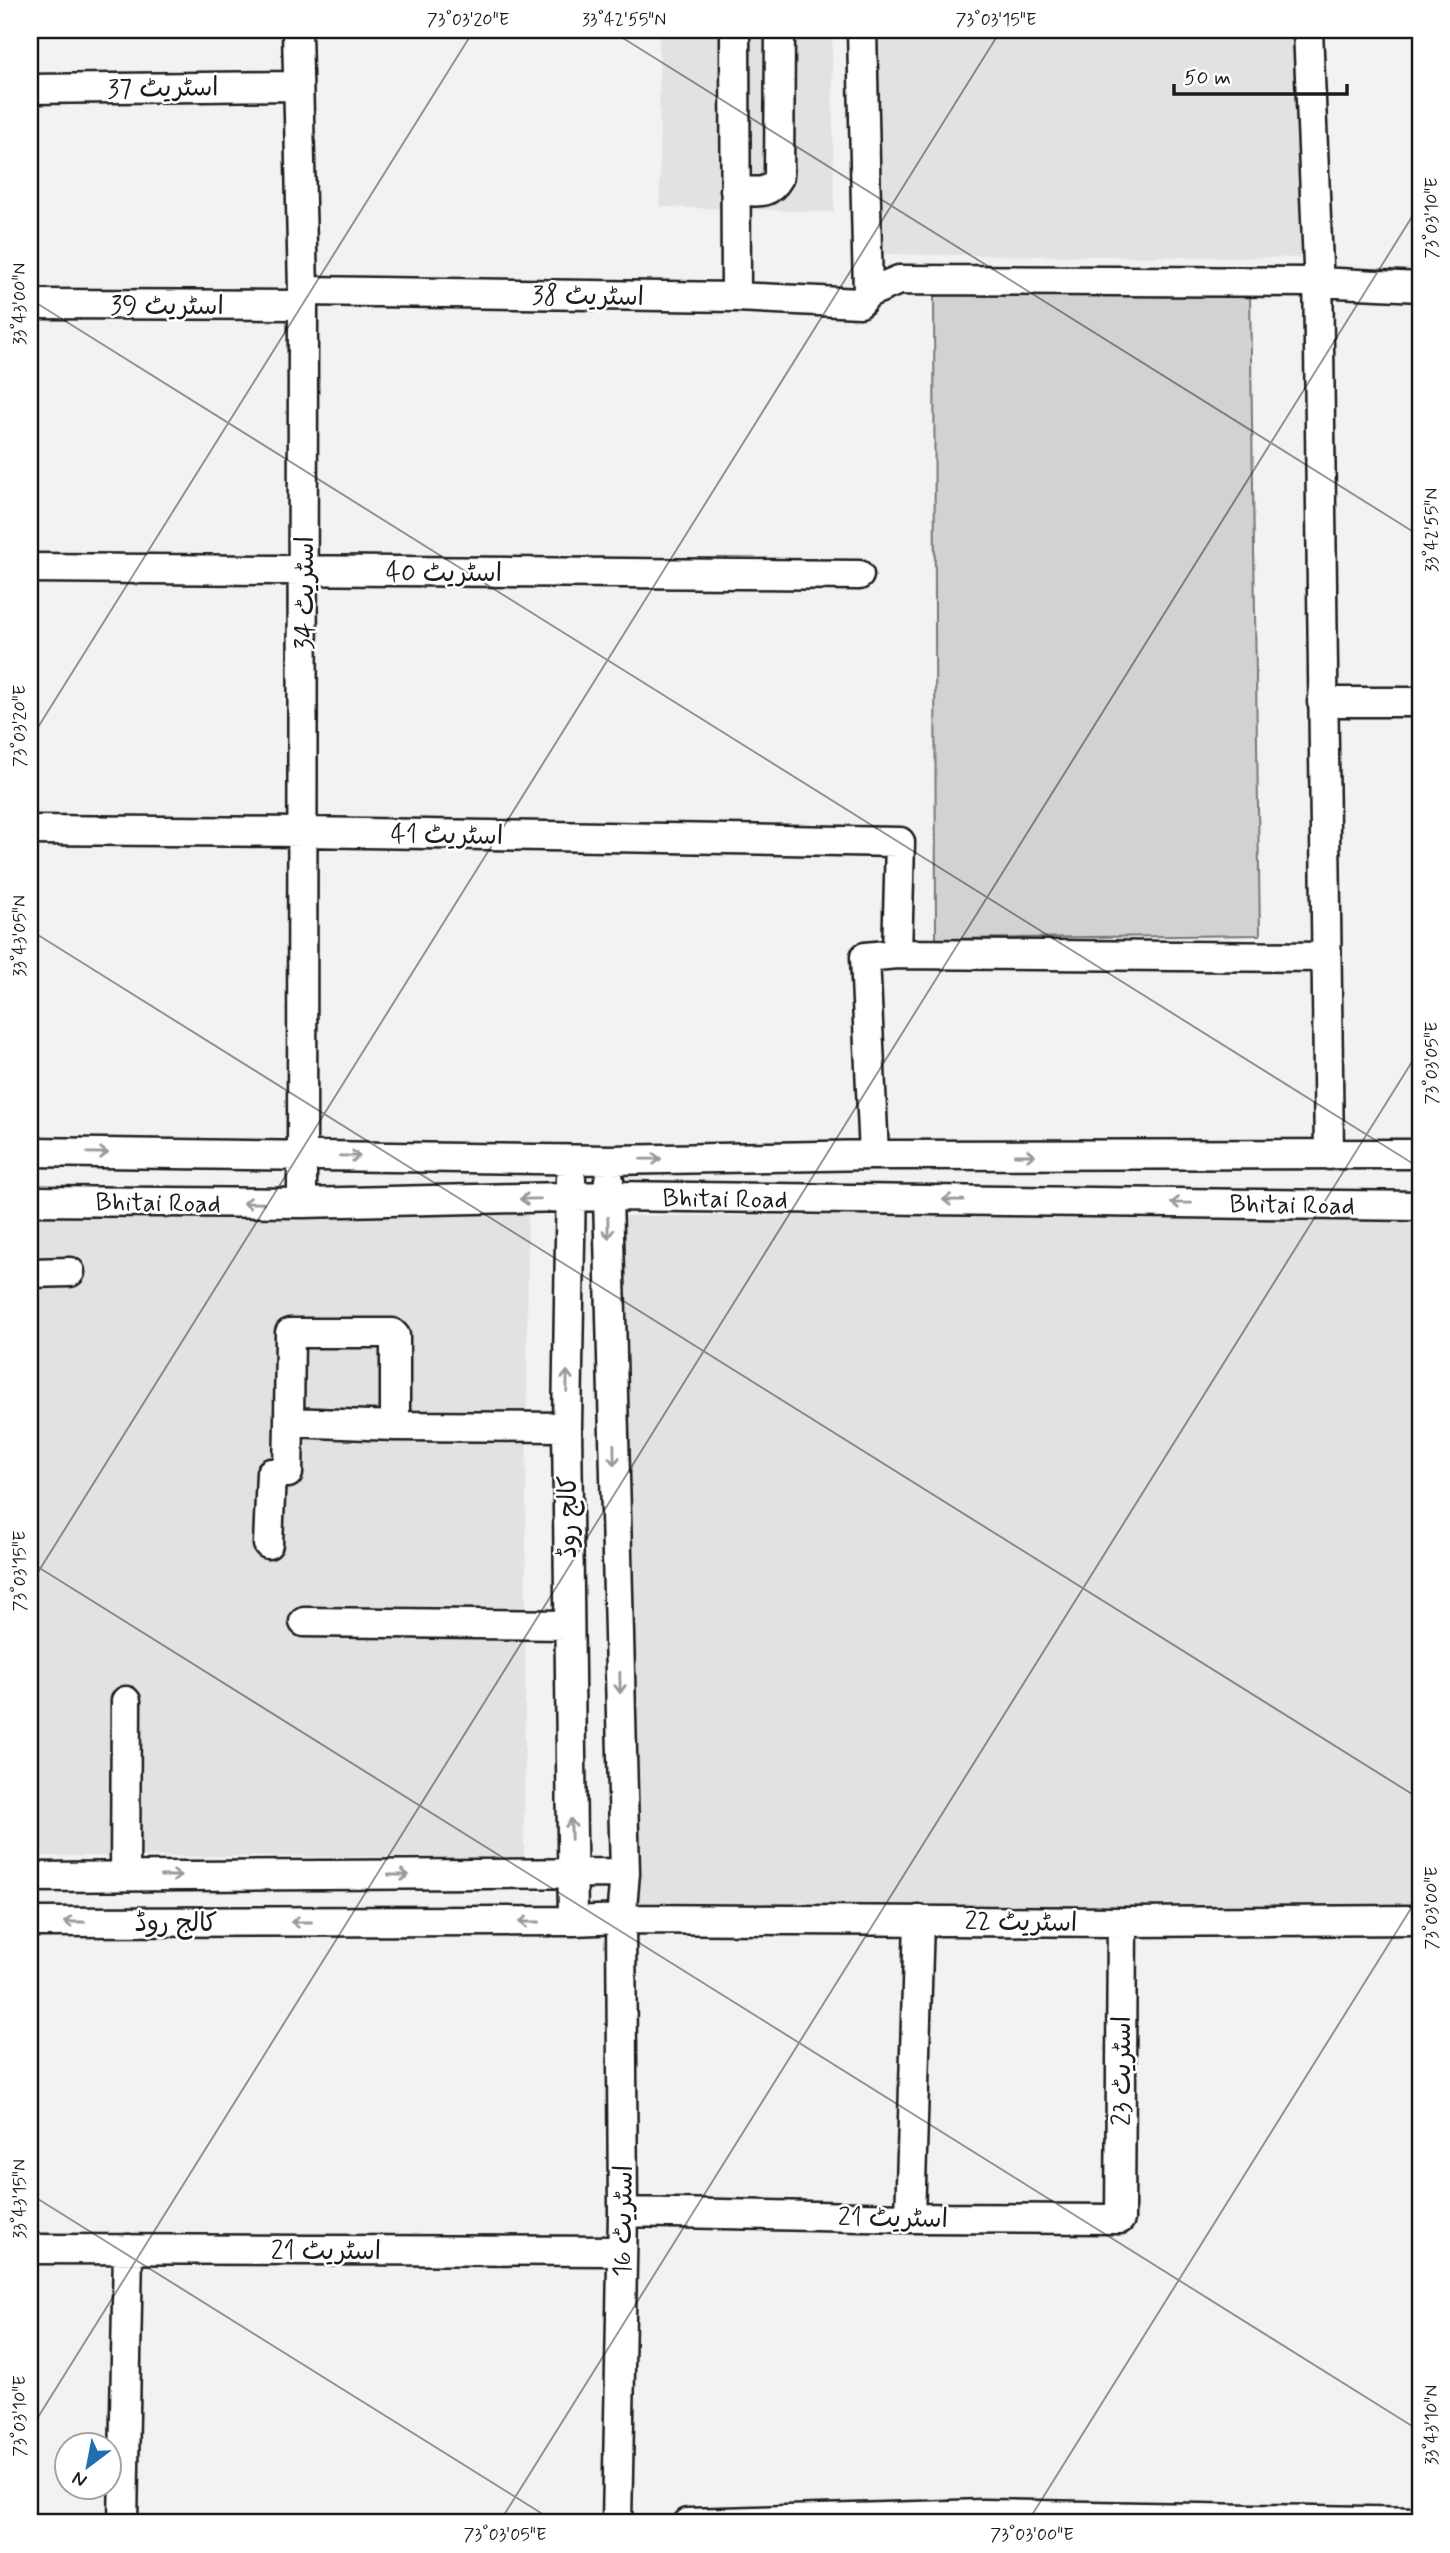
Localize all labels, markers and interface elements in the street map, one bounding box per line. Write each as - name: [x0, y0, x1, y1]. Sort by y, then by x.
- text: 73°03'20"E: [427, 8, 509, 32]
- text: 33°42'55"N: [582, 8, 666, 32]
- text: 73°03'15"E: [956, 8, 1036, 32]
- scale bar: [1174, 52, 1347, 96]
- text: 50 m: [1184, 64, 1231, 92]
- street label: اسٹریٹ 37: [107, 71, 219, 107]
- text: 73°03'10"E: [1420, 177, 1444, 259]
- text: 33°43'00"N: [8, 263, 32, 345]
- street label: اسٹریٹ 38: [531, 279, 644, 315]
- street label: اسٹریٹ 39: [110, 290, 224, 324]
- text: 33°42'55"N: [1420, 488, 1444, 572]
- street label: اسٹریٹ 34: [289, 536, 323, 650]
- street label: اسٹریٹ 40: [386, 557, 502, 591]
- text: 73°03'20"E: [8, 685, 32, 767]
- street label: اسٹریٹ 41: [390, 818, 504, 854]
- text: 33°43'05"N: [8, 895, 32, 977]
- text: 73°03'05"E: [1420, 1022, 1444, 1104]
- one-way arrow: [86, 1146, 109, 1160]
- one-way arrow: [1014, 1148, 1037, 1162]
- one-way arrow: [338, 1150, 361, 1163]
- one-way arrow: [639, 1152, 662, 1166]
- street label: Bhitai Road: [662, 1182, 788, 1218]
- street label: Bhitai Road: [95, 1186, 221, 1222]
- street label: Bhitai Road: [1229, 1188, 1355, 1224]
- one-way arrow: [518, 1192, 541, 1206]
- one-way arrow: [942, 1193, 965, 1207]
- one-way arrow: [242, 1196, 265, 1210]
- one-way arrow: [1169, 1196, 1192, 1210]
- one-way arrow: [602, 1216, 615, 1239]
- one-way arrow: [561, 1370, 574, 1393]
- one-way arrow: [608, 1443, 621, 1466]
- street label: کالج روڈ: [552, 1475, 586, 1559]
- text: 73°03'15"E: [8, 1531, 32, 1611]
- one-way arrow: [613, 1671, 627, 1694]
- one-way arrow: [564, 1818, 578, 1841]
- text: 73°03'00"E: [1420, 1866, 1444, 1950]
- one-way arrow: [387, 1868, 410, 1881]
- one-way arrow: [160, 1869, 183, 1883]
- street label: اسٹریٹ 22: [964, 1905, 1078, 1941]
- street label: کالج روڈ: [134, 1907, 218, 1941]
- one-way arrow: [62, 1915, 85, 1929]
- one-way arrow: [290, 1915, 313, 1929]
- one-way arrow: [517, 1915, 540, 1929]
- street label: اسٹریٹ 23: [1106, 2016, 1140, 2126]
- text: 33°43'15"N: [8, 2159, 32, 2239]
- street label: اسٹریٹ 16: [606, 2165, 642, 2278]
- street label: اسٹریٹ 21: [838, 2201, 948, 2237]
- street label: اسٹریٹ 21: [271, 2235, 381, 2269]
- text: 73°03'10"E: [8, 2375, 32, 2457]
- text: 33°43'10"N: [1420, 2385, 1444, 2465]
- north arrow: [52, 2430, 122, 2500]
- text: N: [68, 2465, 92, 2493]
- text: 73°03'05"E: [464, 2523, 546, 2547]
- text: 73°03'00"E: [990, 2523, 1074, 2547]

